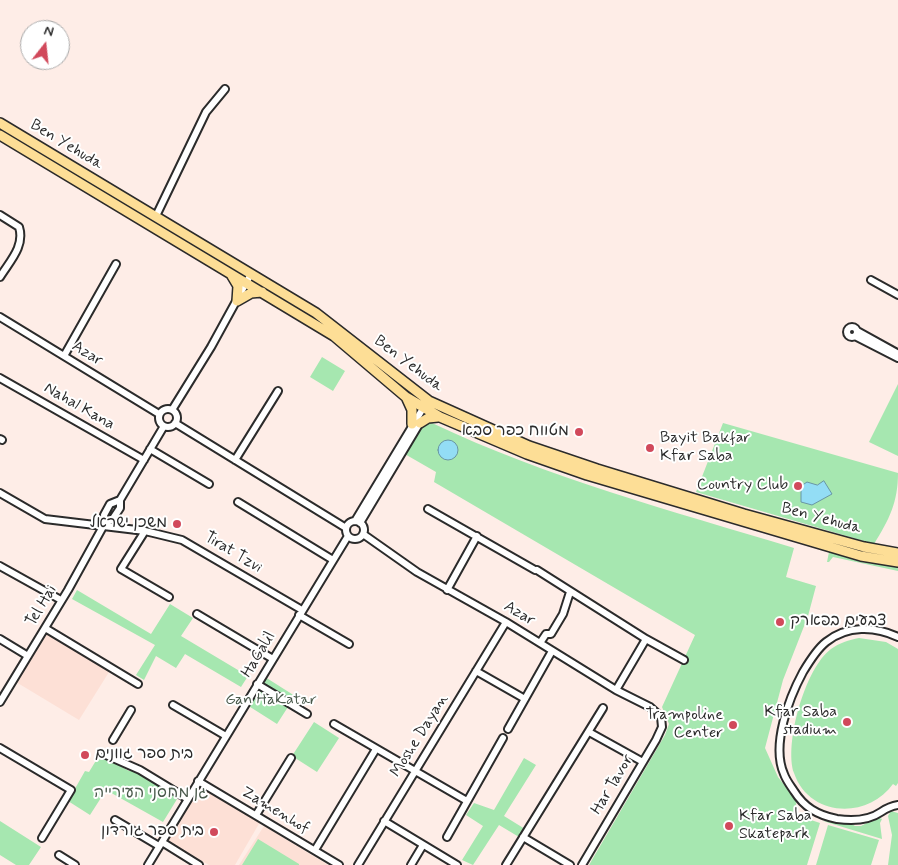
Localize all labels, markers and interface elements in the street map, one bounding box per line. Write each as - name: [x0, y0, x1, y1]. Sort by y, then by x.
- north arrow: [20, 20, 70, 70]
- text: N: [42, 22, 56, 41]
- street label: Ben Yehuda: [26, 116, 106, 174]
- street label: Ben Yehuda: [370, 332, 446, 396]
- street label: Azar: [68, 337, 106, 371]
- street label: Nahal Kana: [40, 379, 118, 435]
- place label: מטווח כפר סבא: [462, 422, 569, 442]
- marker: מטווח כפר סבא: [573, 426, 585, 438]
- place label: Bayit Bakfar Kfar Saba: [660, 429, 750, 467]
- marker: Bayit Bakfar Kfar Saba: [644, 442, 656, 454]
- place label: Country Club: [697, 476, 788, 496]
- marker: Country Club: [792, 480, 804, 492]
- street label: Ben Yehuda: [779, 499, 863, 539]
- place label: משכן ישראל: [90, 514, 167, 534]
- marker: משכן ישראל: [171, 518, 183, 530]
- street label: Tirat Tzvi: [200, 528, 266, 578]
- street label: Tel Hai: [22, 582, 62, 630]
- street label: Azar: [500, 597, 538, 631]
- place label: צבעים בפארק: [790, 612, 886, 632]
- marker: צבעים בפארק: [774, 616, 786, 628]
- street label: HaGalil: [238, 628, 280, 682]
- park label: Gan HaKatar: [225, 691, 317, 711]
- street label: Moshe Dayan: [387, 691, 453, 781]
- place label: Kfar Saba stadium: [764, 703, 837, 741]
- place label: Trampoline Center: [645, 706, 723, 744]
- marker: Kfar Saba stadium: [841, 716, 853, 728]
- marker: Trampoline Center: [727, 719, 739, 731]
- place label: בית ספר גוונים: [95, 745, 193, 765]
- marker: בית ספר גוונים: [79, 749, 91, 761]
- street label: Har Tavor: [588, 752, 638, 818]
- street label: Zamenhof: [237, 783, 313, 839]
- park label: גן מחסני העירייה: [94, 784, 208, 804]
- place label: Kfar Saba Skatepark: [739, 807, 812, 845]
- marker: Kfar Saba Skatepark: [723, 820, 735, 832]
- place label: בית ספר גורדון: [101, 822, 204, 842]
- marker: בית ספר גורדון: [208, 826, 220, 838]

